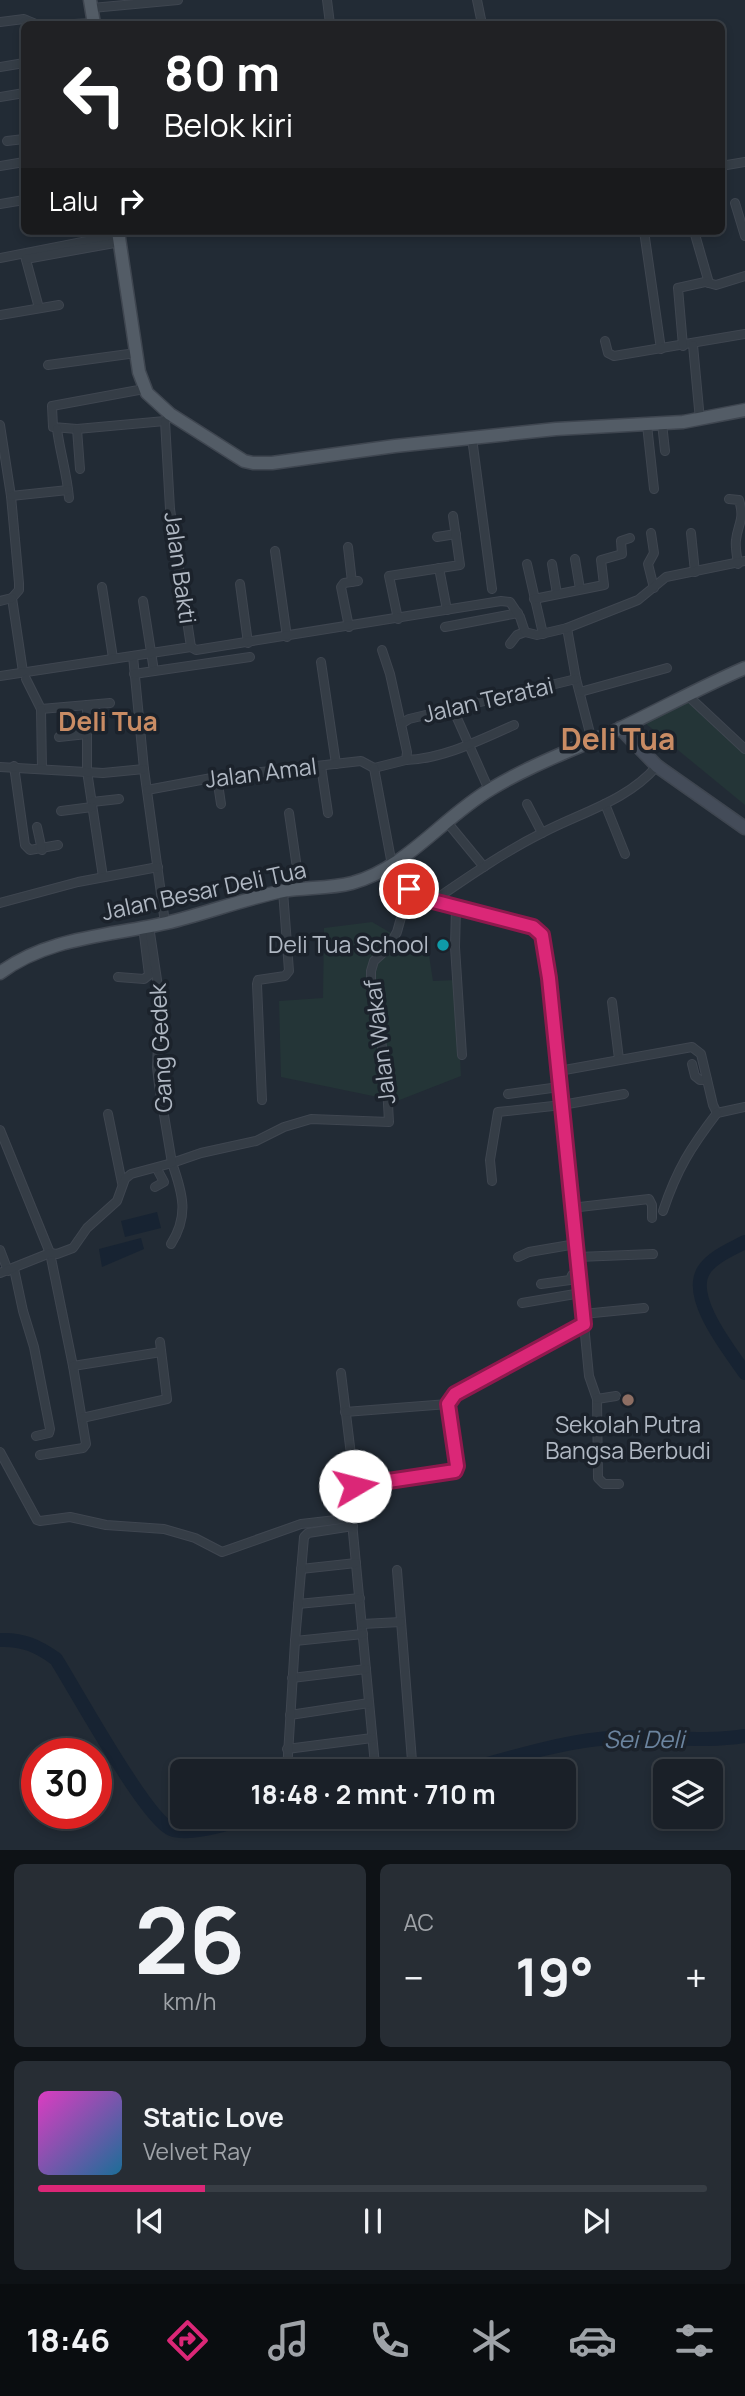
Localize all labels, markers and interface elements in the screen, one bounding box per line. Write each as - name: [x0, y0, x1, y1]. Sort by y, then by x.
- text: 80 m: [164, 39, 280, 106]
- icon: left: [49, 49, 140, 140]
- text: Belok kiri: [164, 103, 293, 147]
- icon: right: [112, 182, 150, 220]
- text: Lalu: [49, 183, 98, 219]
- street label: Jalan Bakti: [157, 510, 205, 626]
- street label: Jalan Teratai: [419, 668, 556, 730]
- district label: Deli Tua: [58, 703, 158, 739]
- district label: Deli Tua: [561, 718, 675, 759]
- street label: Jalan Amal: [203, 749, 318, 795]
- street label: Jalan Besar Deli Tua: [99, 853, 309, 927]
- pin: [379, 859, 439, 919]
- icon: arrive: [390, 870, 428, 908]
- place label: Deli Tua School: [268, 928, 429, 960]
- marker: Deli Tua School: [435, 937, 451, 953]
- street label: Jalan Wakaf: [355, 978, 403, 1106]
- street label: Gang Gedek: [141, 982, 179, 1113]
- marker: Sekolah Putra Bangsa Berbudi: [620, 1392, 636, 1408]
- place label: Sekolah Putra Bangsa Berbudi: [545, 1408, 711, 1466]
- position arrow: [318, 1449, 392, 1523]
- water label: Sei Deli: [604, 1722, 688, 1755]
- speed limit sign: 30: [21, 1738, 112, 1829]
- map controls: [653, 1759, 723, 1829]
- button: layers: [653, 1759, 723, 1829]
- text: 18:48 · 2 mnt · 710 m: [250, 1776, 496, 1812]
- text: 26: [134, 1877, 245, 2001]
- text: AC: [404, 1906, 434, 1938]
- text: 19°: [515, 1941, 594, 2012]
- text: −: [404, 1951, 424, 2003]
- text: +: [685, 1951, 707, 2003]
- text: km/h: [163, 1985, 217, 2017]
- text: Static Love: [143, 2099, 284, 2135]
- text: Velvet Ray: [143, 2135, 252, 2167]
- icon: previous: [131, 2202, 169, 2240]
- icon: pause: [354, 2202, 392, 2240]
- icon: next: [577, 2202, 615, 2240]
- icon: directions: [163, 2316, 212, 2365]
- icon: music: [264, 2316, 313, 2365]
- icon: phone: [365, 2316, 414, 2365]
- icon: climate: [467, 2316, 516, 2365]
- icon: car: [568, 2316, 617, 2365]
- icon: filters: [670, 2316, 719, 2365]
- text: 18:46: [26, 2318, 110, 2362]

